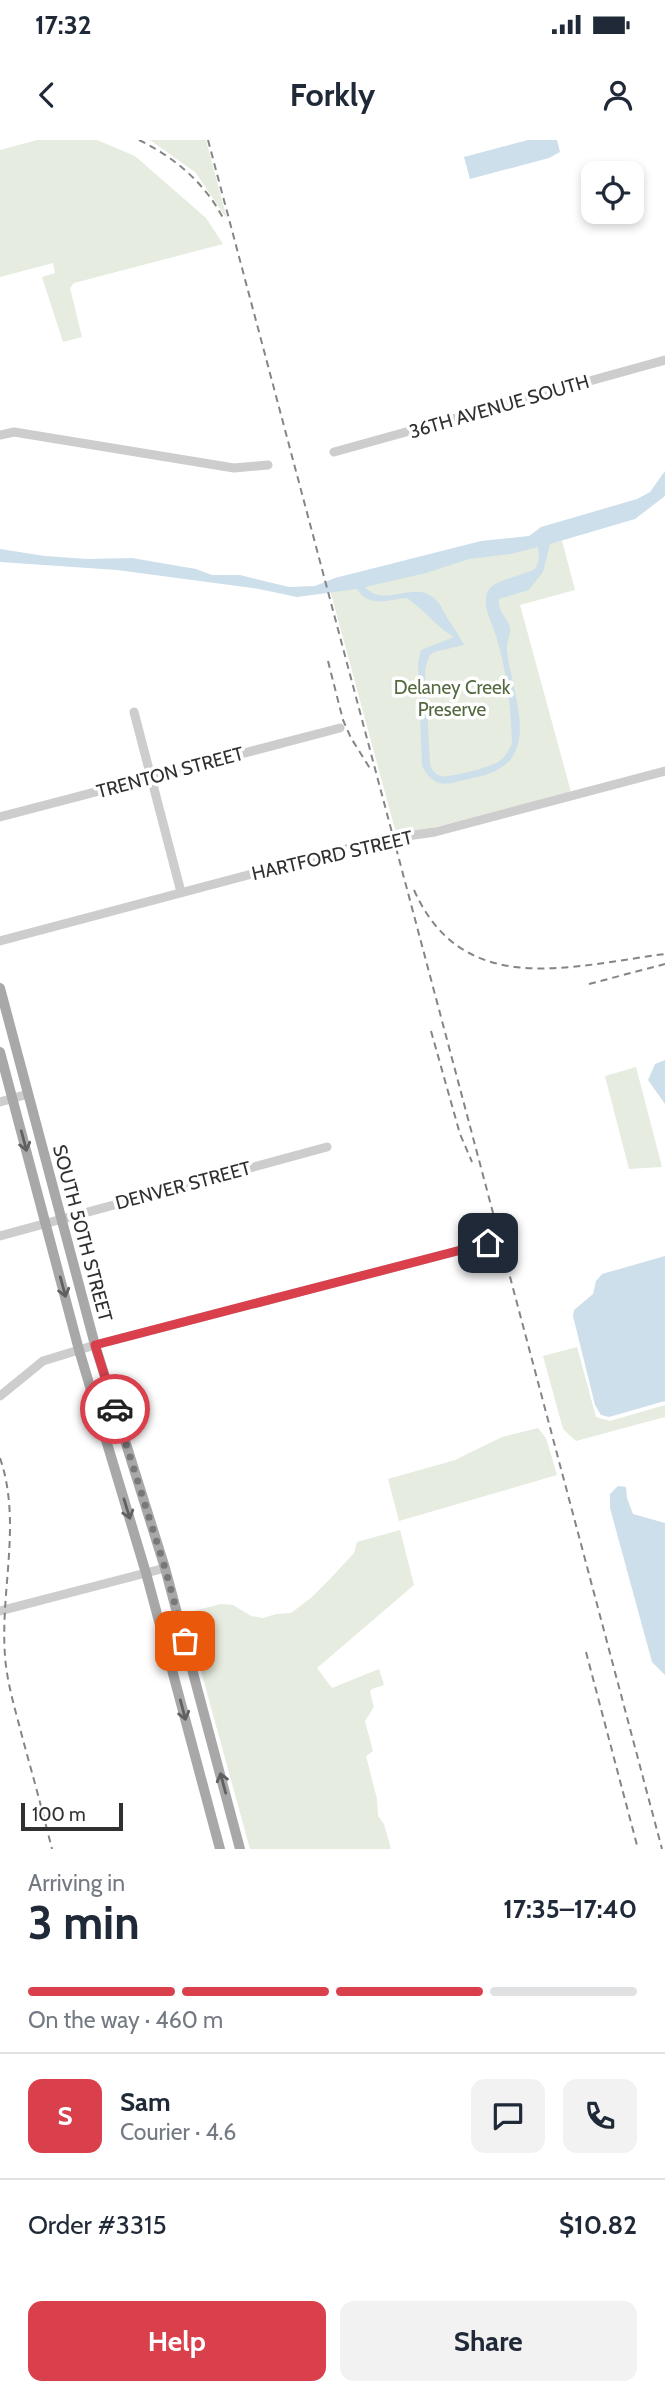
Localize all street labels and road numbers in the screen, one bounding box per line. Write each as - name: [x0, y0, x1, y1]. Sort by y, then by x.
- street label: 36TH AVENUE SOUTH: [406, 370, 592, 443]
- street label: TRENTON STREET: [94, 742, 246, 803]
- street label: HARTFORD STREET: [249, 826, 415, 885]
- street label: SOUTH 50TH STREET: [48, 1142, 117, 1324]
- street label: DENVER STREET: [113, 1156, 253, 1215]

